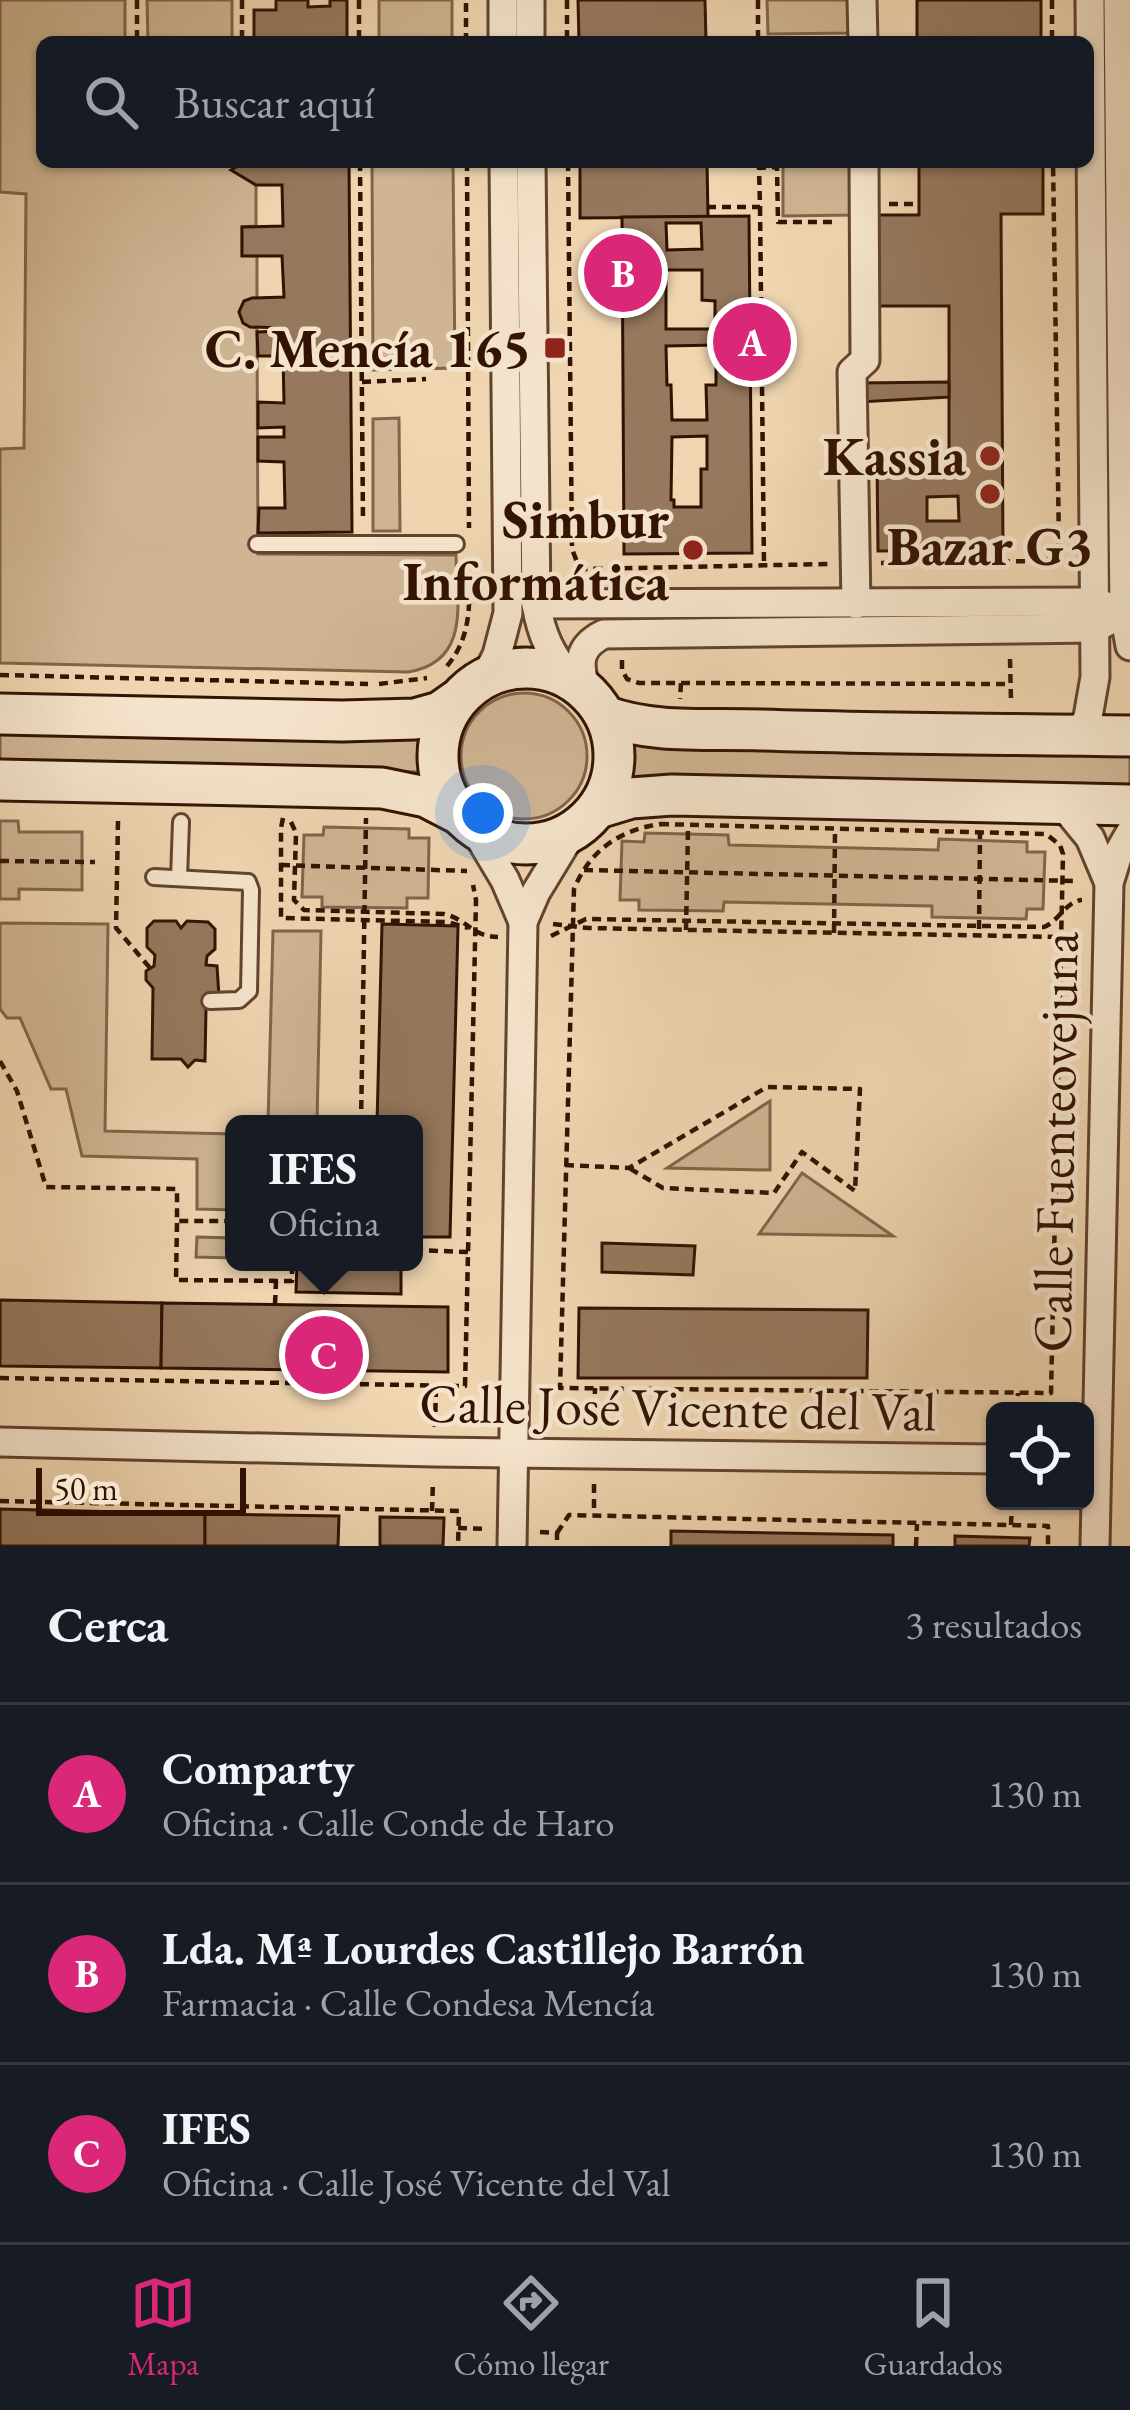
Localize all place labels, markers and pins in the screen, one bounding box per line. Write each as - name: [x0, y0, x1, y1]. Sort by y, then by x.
- pin: B: [584, 228, 662, 318]
- pin: A: [713, 297, 791, 387]
- place label: C. Mencía 165: [205, 313, 531, 383]
- marker: C. Mencía 165: [542, 335, 568, 361]
- place label: Kassia: [823, 421, 966, 491]
- marker: Kassia: [977, 443, 1003, 469]
- marker: Bazar G3: [977, 481, 1003, 507]
- place label: Simbur Informática: [403, 484, 670, 616]
- place label: Bazar G3: [887, 511, 1093, 581]
- marker: Simbur Informática: [680, 537, 706, 563]
- pin: C: [285, 1310, 363, 1400]

